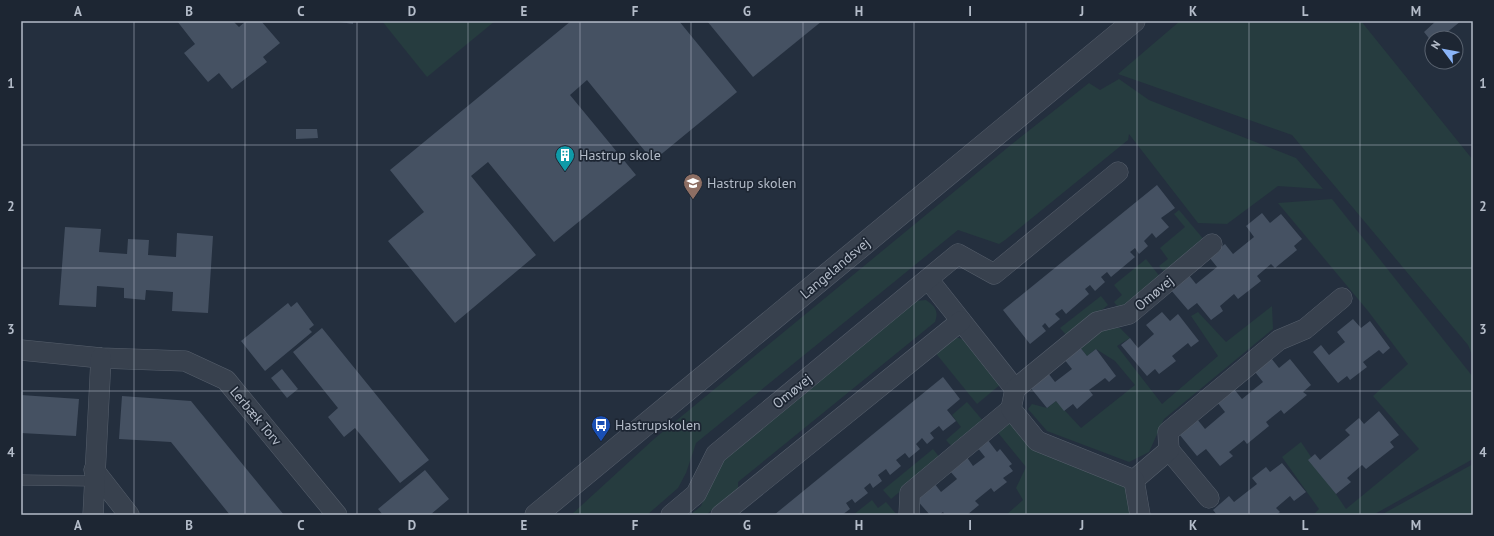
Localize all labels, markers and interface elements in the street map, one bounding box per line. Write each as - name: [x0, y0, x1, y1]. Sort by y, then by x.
- text: A: [74, 3, 82, 20]
- text: B: [185, 3, 193, 20]
- text: C: [297, 3, 305, 20]
- text: D: [408, 3, 416, 20]
- text: E: [521, 3, 528, 20]
- text: F: [632, 3, 639, 20]
- text: G: [743, 3, 751, 20]
- text: H: [855, 3, 863, 20]
- text: I: [968, 3, 972, 20]
- text: J: [1079, 3, 1084, 20]
- text: K: [1189, 3, 1197, 20]
- text: L: [1302, 3, 1309, 20]
- text: M: [1411, 3, 1421, 20]
- north arrow: [1424, 30, 1464, 70]
- text: N: [1428, 38, 1443, 51]
- text: 1: [7, 75, 15, 92]
- text: 1: [1479, 75, 1487, 92]
- building icon: Hastrup skole: [554, 144, 576, 172]
- place label: Hastrup skole: [579, 146, 661, 164]
- school or university icon: Hastrup skolen: [682, 172, 704, 200]
- place label: Hastrup skolen: [707, 174, 796, 192]
- text: 2: [7, 198, 15, 215]
- text: 2: [1479, 198, 1487, 215]
- street label: Langelandsvej: [796, 234, 874, 302]
- street label: Omøvej: [1131, 271, 1177, 315]
- text: 3: [7, 321, 15, 338]
- text: 3: [1479, 321, 1487, 338]
- street label: Omøvej: [769, 370, 815, 412]
- street label: Lerbæk Torv: [226, 383, 286, 449]
- bus stop icon: Hastrupskolen: [590, 414, 612, 442]
- place label: Hastrupskolen: [615, 416, 701, 434]
- text: 4: [7, 444, 15, 461]
- text: 4: [1479, 444, 1487, 461]
- text: A: [74, 517, 82, 534]
- text: B: [185, 517, 193, 534]
- text: C: [297, 517, 305, 534]
- text: D: [408, 517, 416, 534]
- text: E: [521, 517, 528, 534]
- text: F: [632, 517, 639, 534]
- text: G: [743, 517, 751, 534]
- text: H: [855, 517, 863, 534]
- text: I: [968, 517, 972, 534]
- text: J: [1079, 517, 1084, 534]
- text: K: [1189, 517, 1197, 534]
- text: L: [1302, 517, 1309, 534]
- text: M: [1411, 517, 1421, 534]

